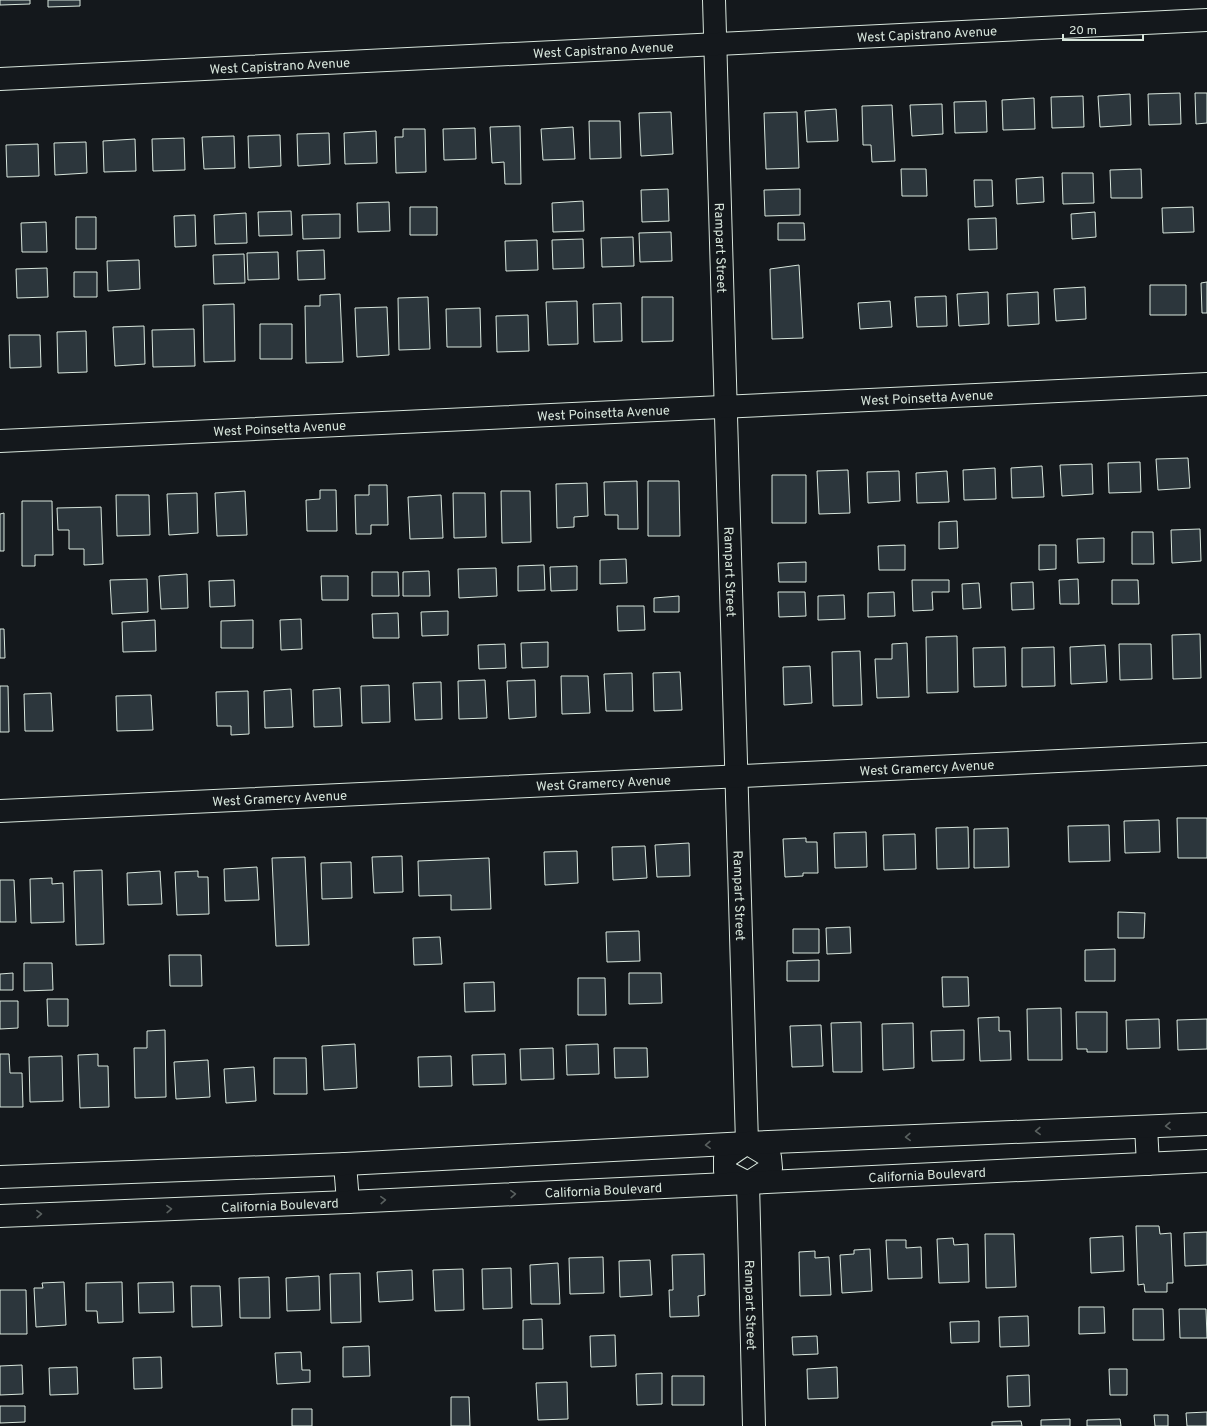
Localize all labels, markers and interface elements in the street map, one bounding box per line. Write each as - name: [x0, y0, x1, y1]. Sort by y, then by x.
- scale bar: [1063, 16, 1143, 42]
- text: 20 m: [1069, 23, 1097, 39]
- street label: West Capistrano Avenue: [856, 24, 998, 47]
- street label: West Capistrano Avenue: [533, 40, 674, 63]
- street label: West Capistrano Avenue: [209, 56, 350, 79]
- street label: Rampart Street: [710, 203, 728, 293]
- street label: West Poinsetta Avenue: [860, 388, 994, 410]
- street label: West Poinsetta Avenue: [537, 403, 670, 426]
- street label: West Poinsetta Avenue: [213, 419, 347, 441]
- street label: Rampart Street: [719, 526, 738, 617]
- street label: West Gramercy Avenue: [859, 758, 995, 780]
- street label: West Gramercy Avenue: [536, 773, 671, 796]
- street label: West Gramercy Avenue: [212, 789, 348, 811]
- street label: Rampart Street: [729, 850, 747, 941]
- one-way arrow: [1165, 1122, 1171, 1130]
- one-way arrow: [1035, 1127, 1041, 1136]
- one-way arrow: [905, 1132, 911, 1141]
- one-way arrow: [705, 1141, 711, 1149]
- street label: California Boulevard: [868, 1166, 986, 1187]
- street label: California Boulevard: [544, 1181, 663, 1203]
- one-way arrow: [510, 1190, 516, 1199]
- street label: California Boulevard: [221, 1196, 339, 1217]
- one-way arrow: [380, 1196, 386, 1205]
- one-way arrow: [166, 1205, 172, 1214]
- one-way arrow: [36, 1210, 42, 1219]
- street label: Rampart Street: [740, 1260, 758, 1350]

